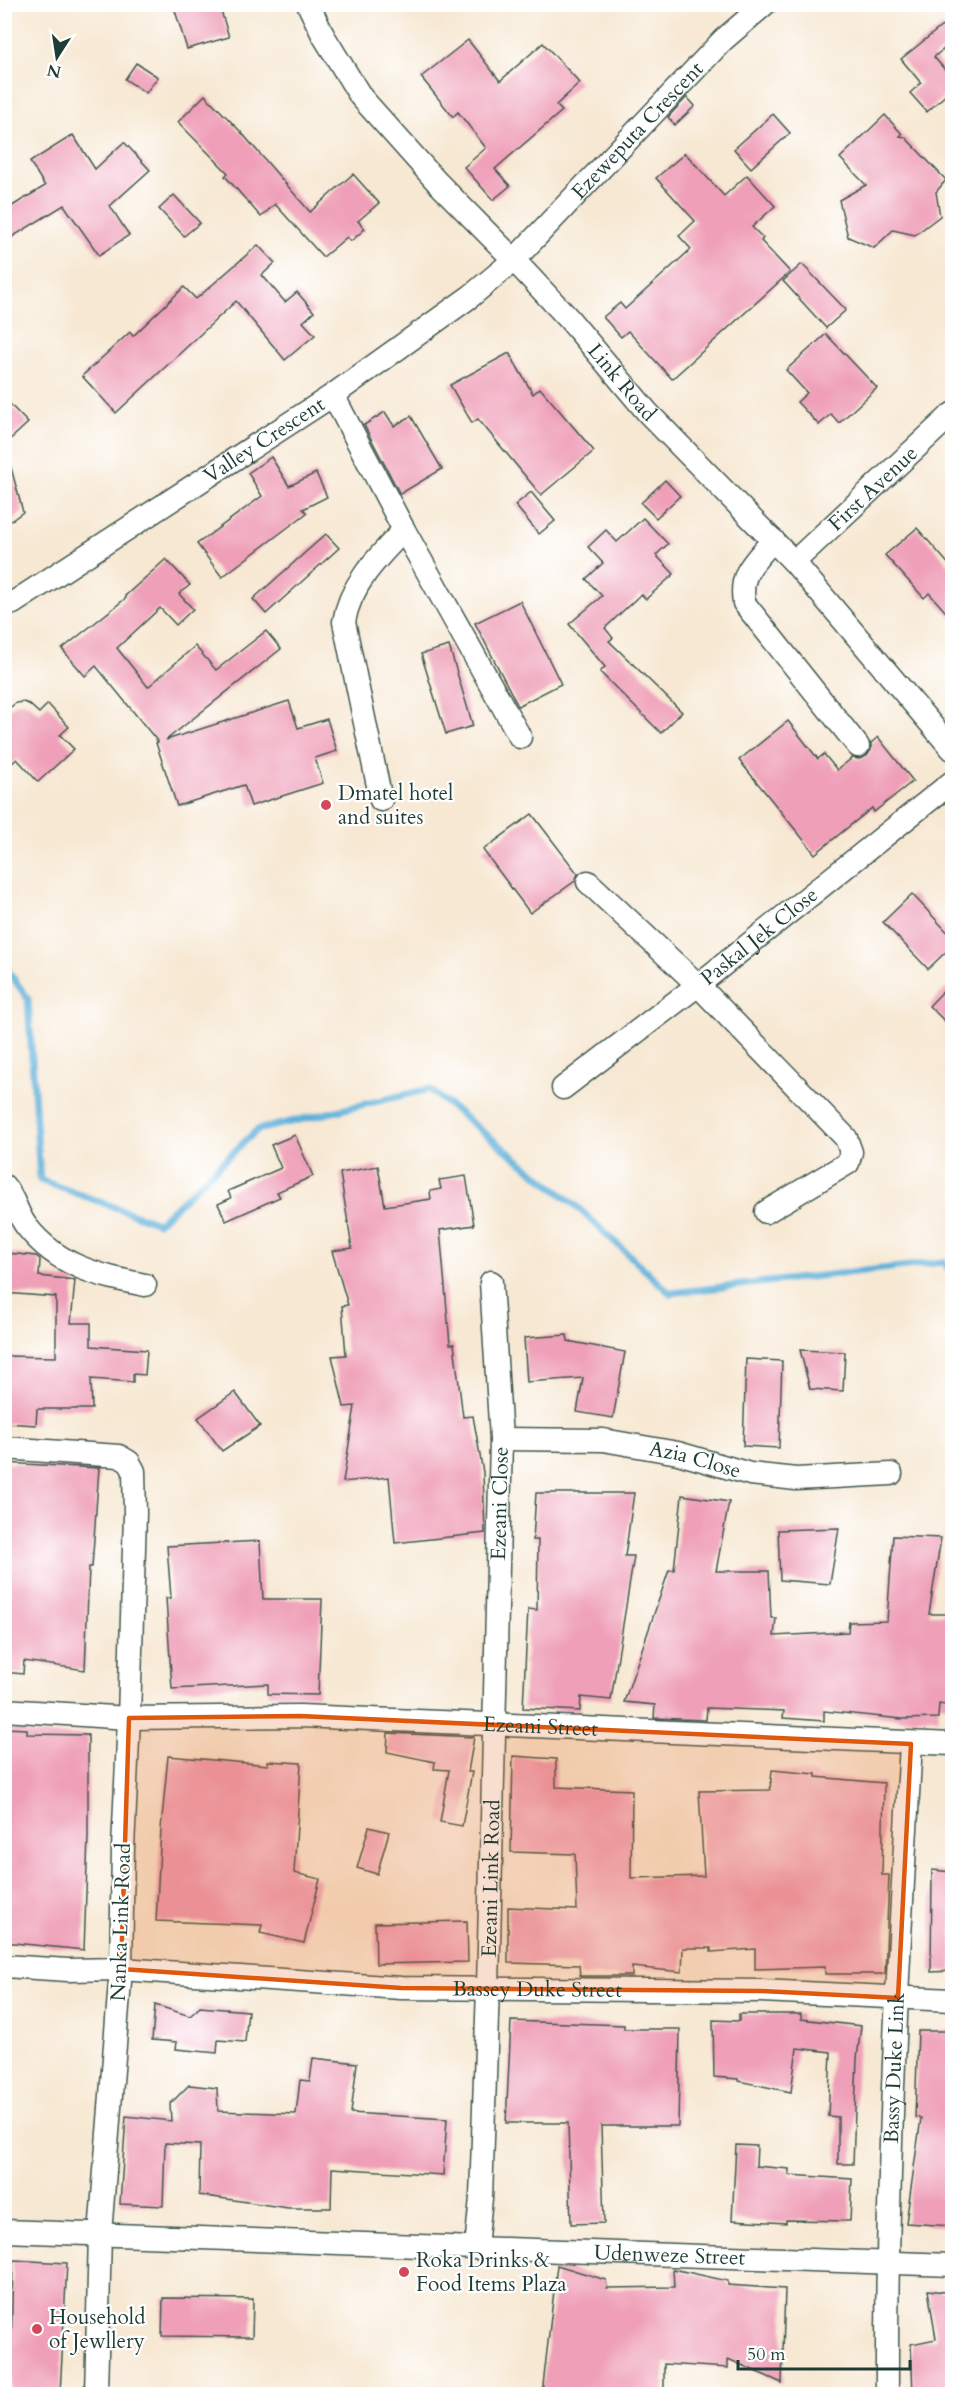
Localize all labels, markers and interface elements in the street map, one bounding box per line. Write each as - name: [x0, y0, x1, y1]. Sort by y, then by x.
- north arrow: [27, 27, 87, 87]
- street label: Ezeweputa Crescent: [565, 55, 710, 206]
- text: N: [45, 58, 63, 83]
- street label: Link Road: [581, 337, 663, 428]
- street label: Valley Crescent: [198, 389, 331, 490]
- street label: First Avenue: [822, 439, 924, 537]
- place label: Dmatel hotel and suites: [338, 779, 453, 832]
- marker: Dmatel hotel and suites: [319, 798, 333, 812]
- street label: Paskal Jek Close: [694, 880, 824, 992]
- street label: Azia Close: [647, 1434, 744, 1485]
- street label: Ezeani Close: [484, 1446, 515, 1561]
- street label: Ezeani Street: [482, 1709, 599, 1743]
- street label: Ezeani Link Road: [474, 1799, 507, 1958]
- street label: Nanka Link Road: [104, 1842, 138, 2002]
- street label: Bassey Duke Street: [452, 1974, 622, 2004]
- street label: Bassy Duke Link: [876, 1991, 912, 2144]
- street label: Udenweze Street: [593, 2238, 746, 2272]
- place label: Roka Drinks & Food Items Plaza: [416, 2246, 567, 2299]
- marker: Roka Drinks & Food Items Plaza: [397, 2265, 411, 2279]
- place label: Household of Jewllery: [49, 2303, 145, 2356]
- marker: Household of Jewllery: [30, 2322, 44, 2336]
- scale bar: [738, 2333, 910, 2371]
- text: 50 m: [747, 2342, 786, 2367]

